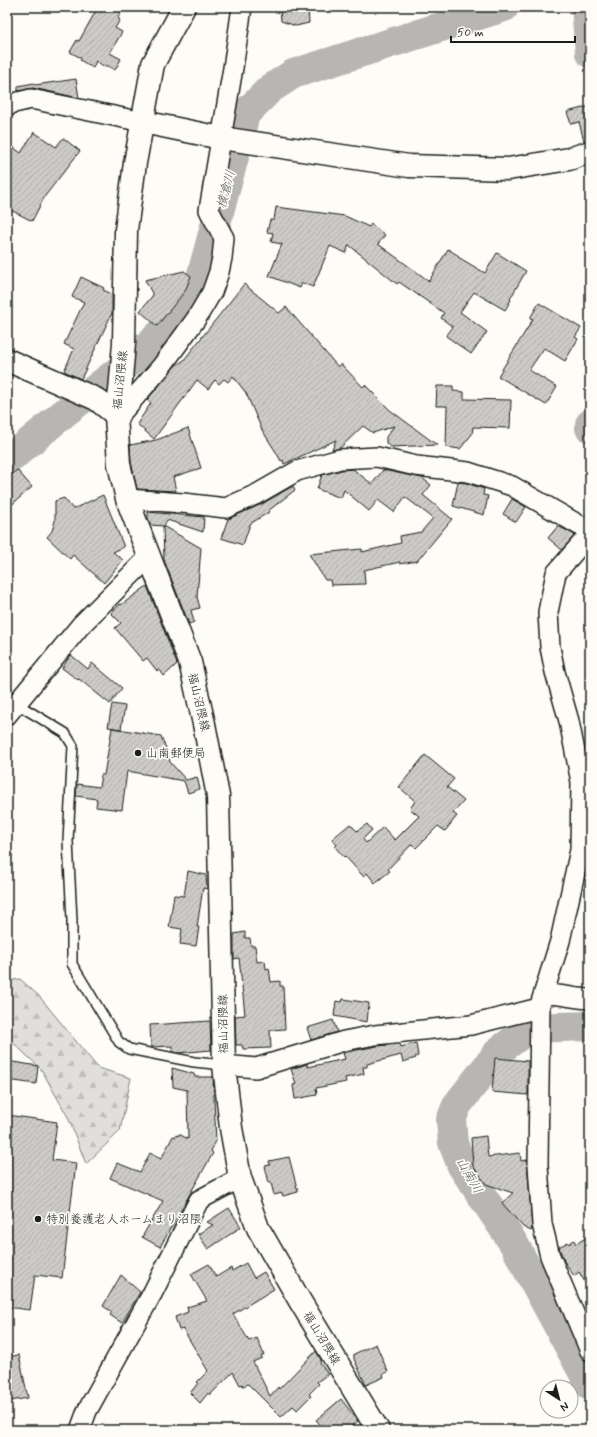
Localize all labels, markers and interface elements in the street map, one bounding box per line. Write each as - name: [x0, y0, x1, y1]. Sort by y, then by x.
- scale bar: [451, 18, 575, 44]
- text: 50 m: [457, 25, 484, 41]
- water label: 横倉川: [213, 168, 240, 210]
- street label: 福山沼隈線: [110, 349, 132, 411]
- street label: 福山沼隈線: [183, 671, 213, 733]
- place label: 山南郵便局: [146, 746, 206, 762]
- marker: 山南郵便局: [133, 748, 143, 758]
- street label: 福山沼隈線: [215, 994, 233, 1054]
- water label: 山南川: [452, 1155, 486, 1197]
- place label: 特別養護老人ホームまり沼隈: [46, 1212, 202, 1228]
- marker: 特別養護老人ホームまり沼隈: [33, 1214, 43, 1224]
- street label: 福山沼隈線: [299, 1309, 343, 1368]
- north arrow: [539, 1379, 579, 1419]
- text: N: [557, 1398, 571, 1414]

